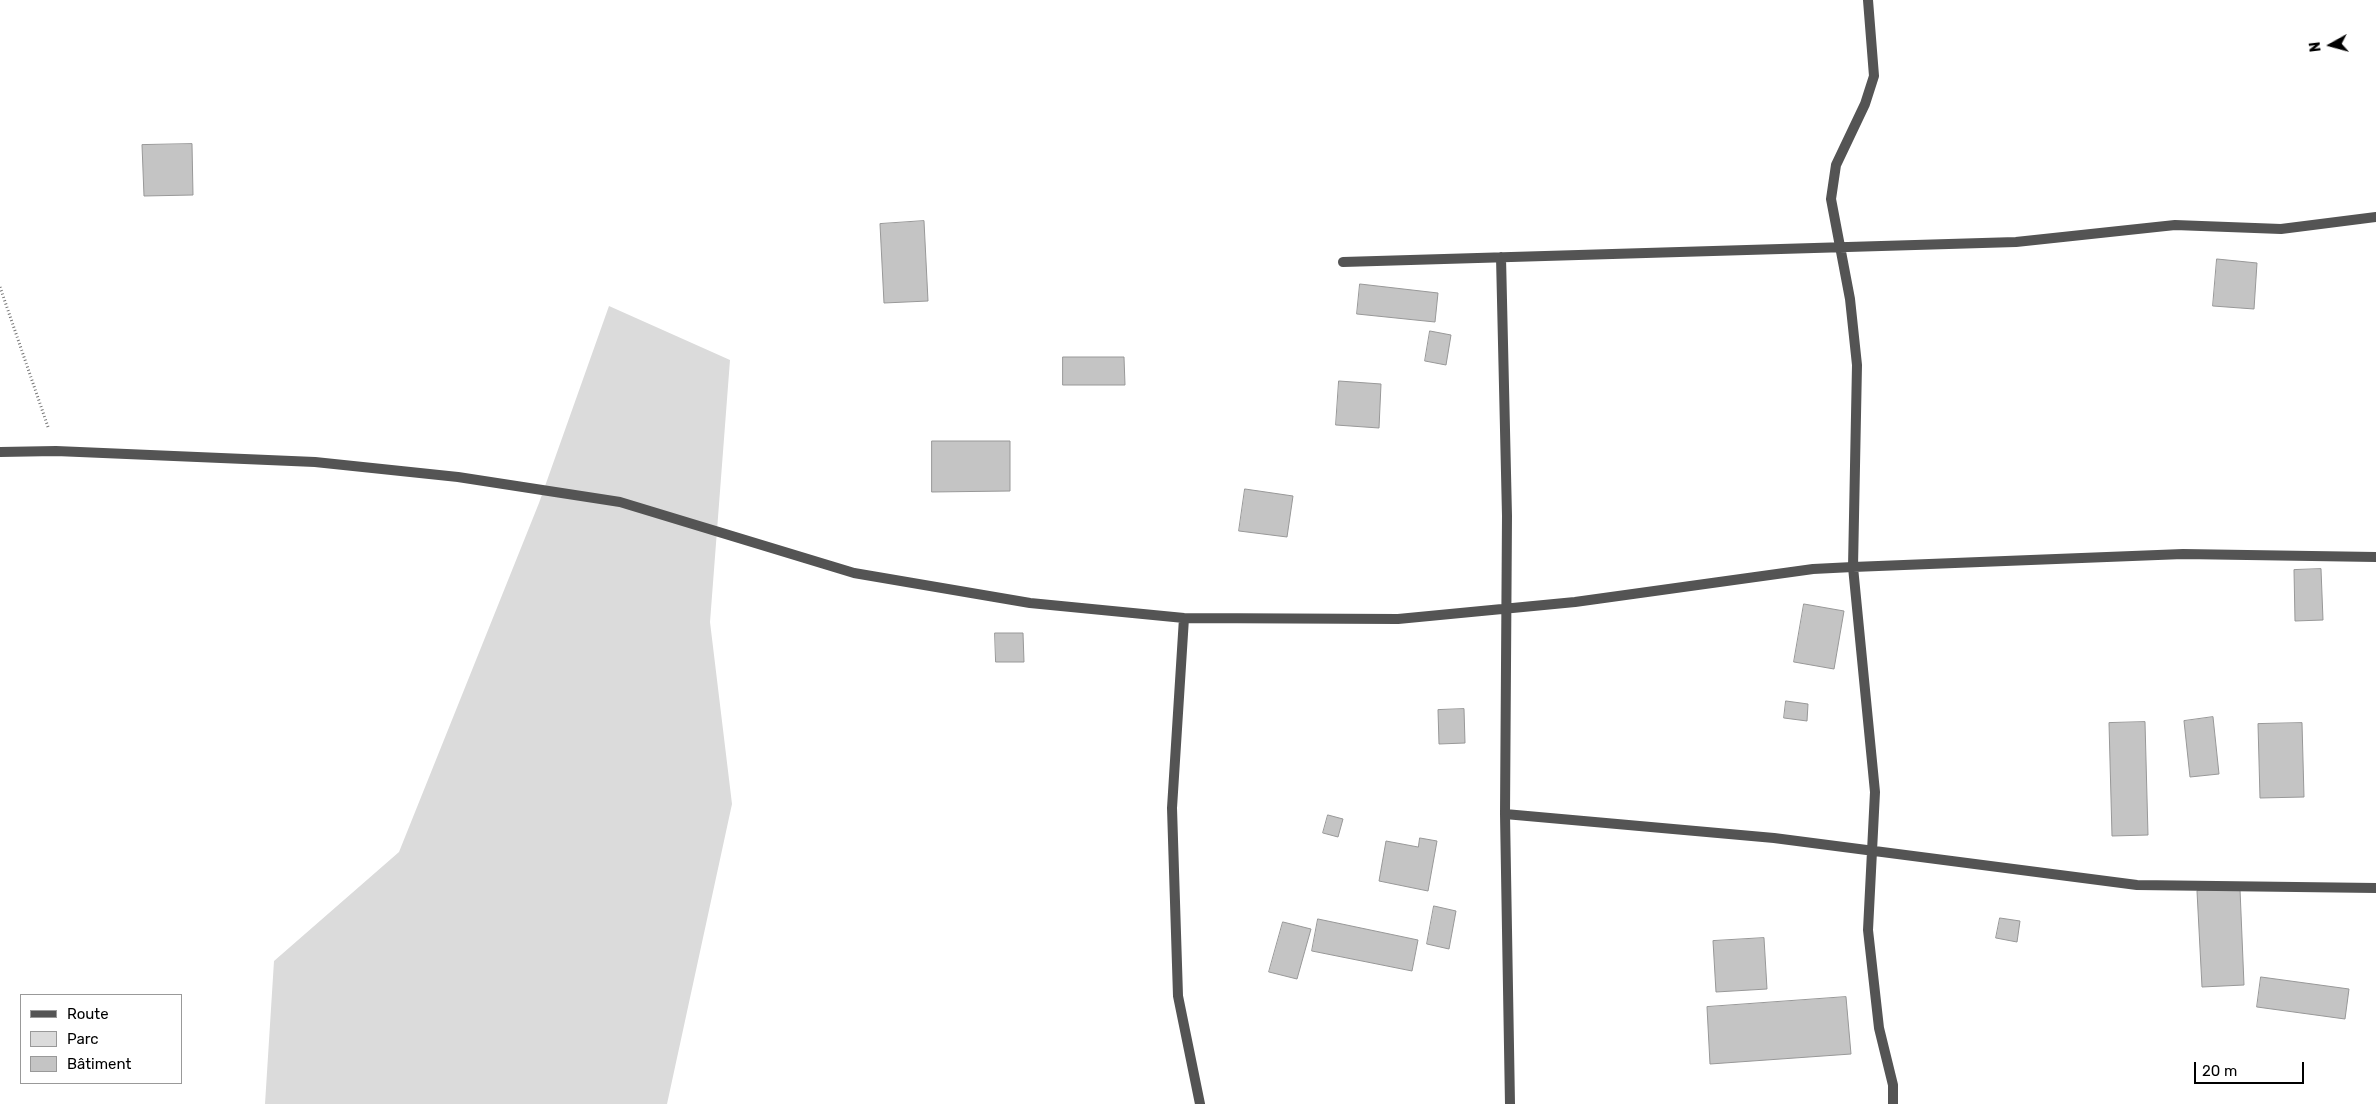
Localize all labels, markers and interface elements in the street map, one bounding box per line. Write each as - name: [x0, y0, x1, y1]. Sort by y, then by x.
- north arrow: [2306, 20, 2356, 70]
- text: N: [2307, 41, 2325, 53]
- legend: [20, 994, 182, 1084]
- text: Route: [67, 1005, 109, 1023]
- text: Parc: [67, 1030, 99, 1048]
- scale bar: [2196, 1052, 2306, 1084]
- text: Bâtiment: [67, 1055, 131, 1073]
- text: 20 m: [2202, 1062, 2237, 1080]

